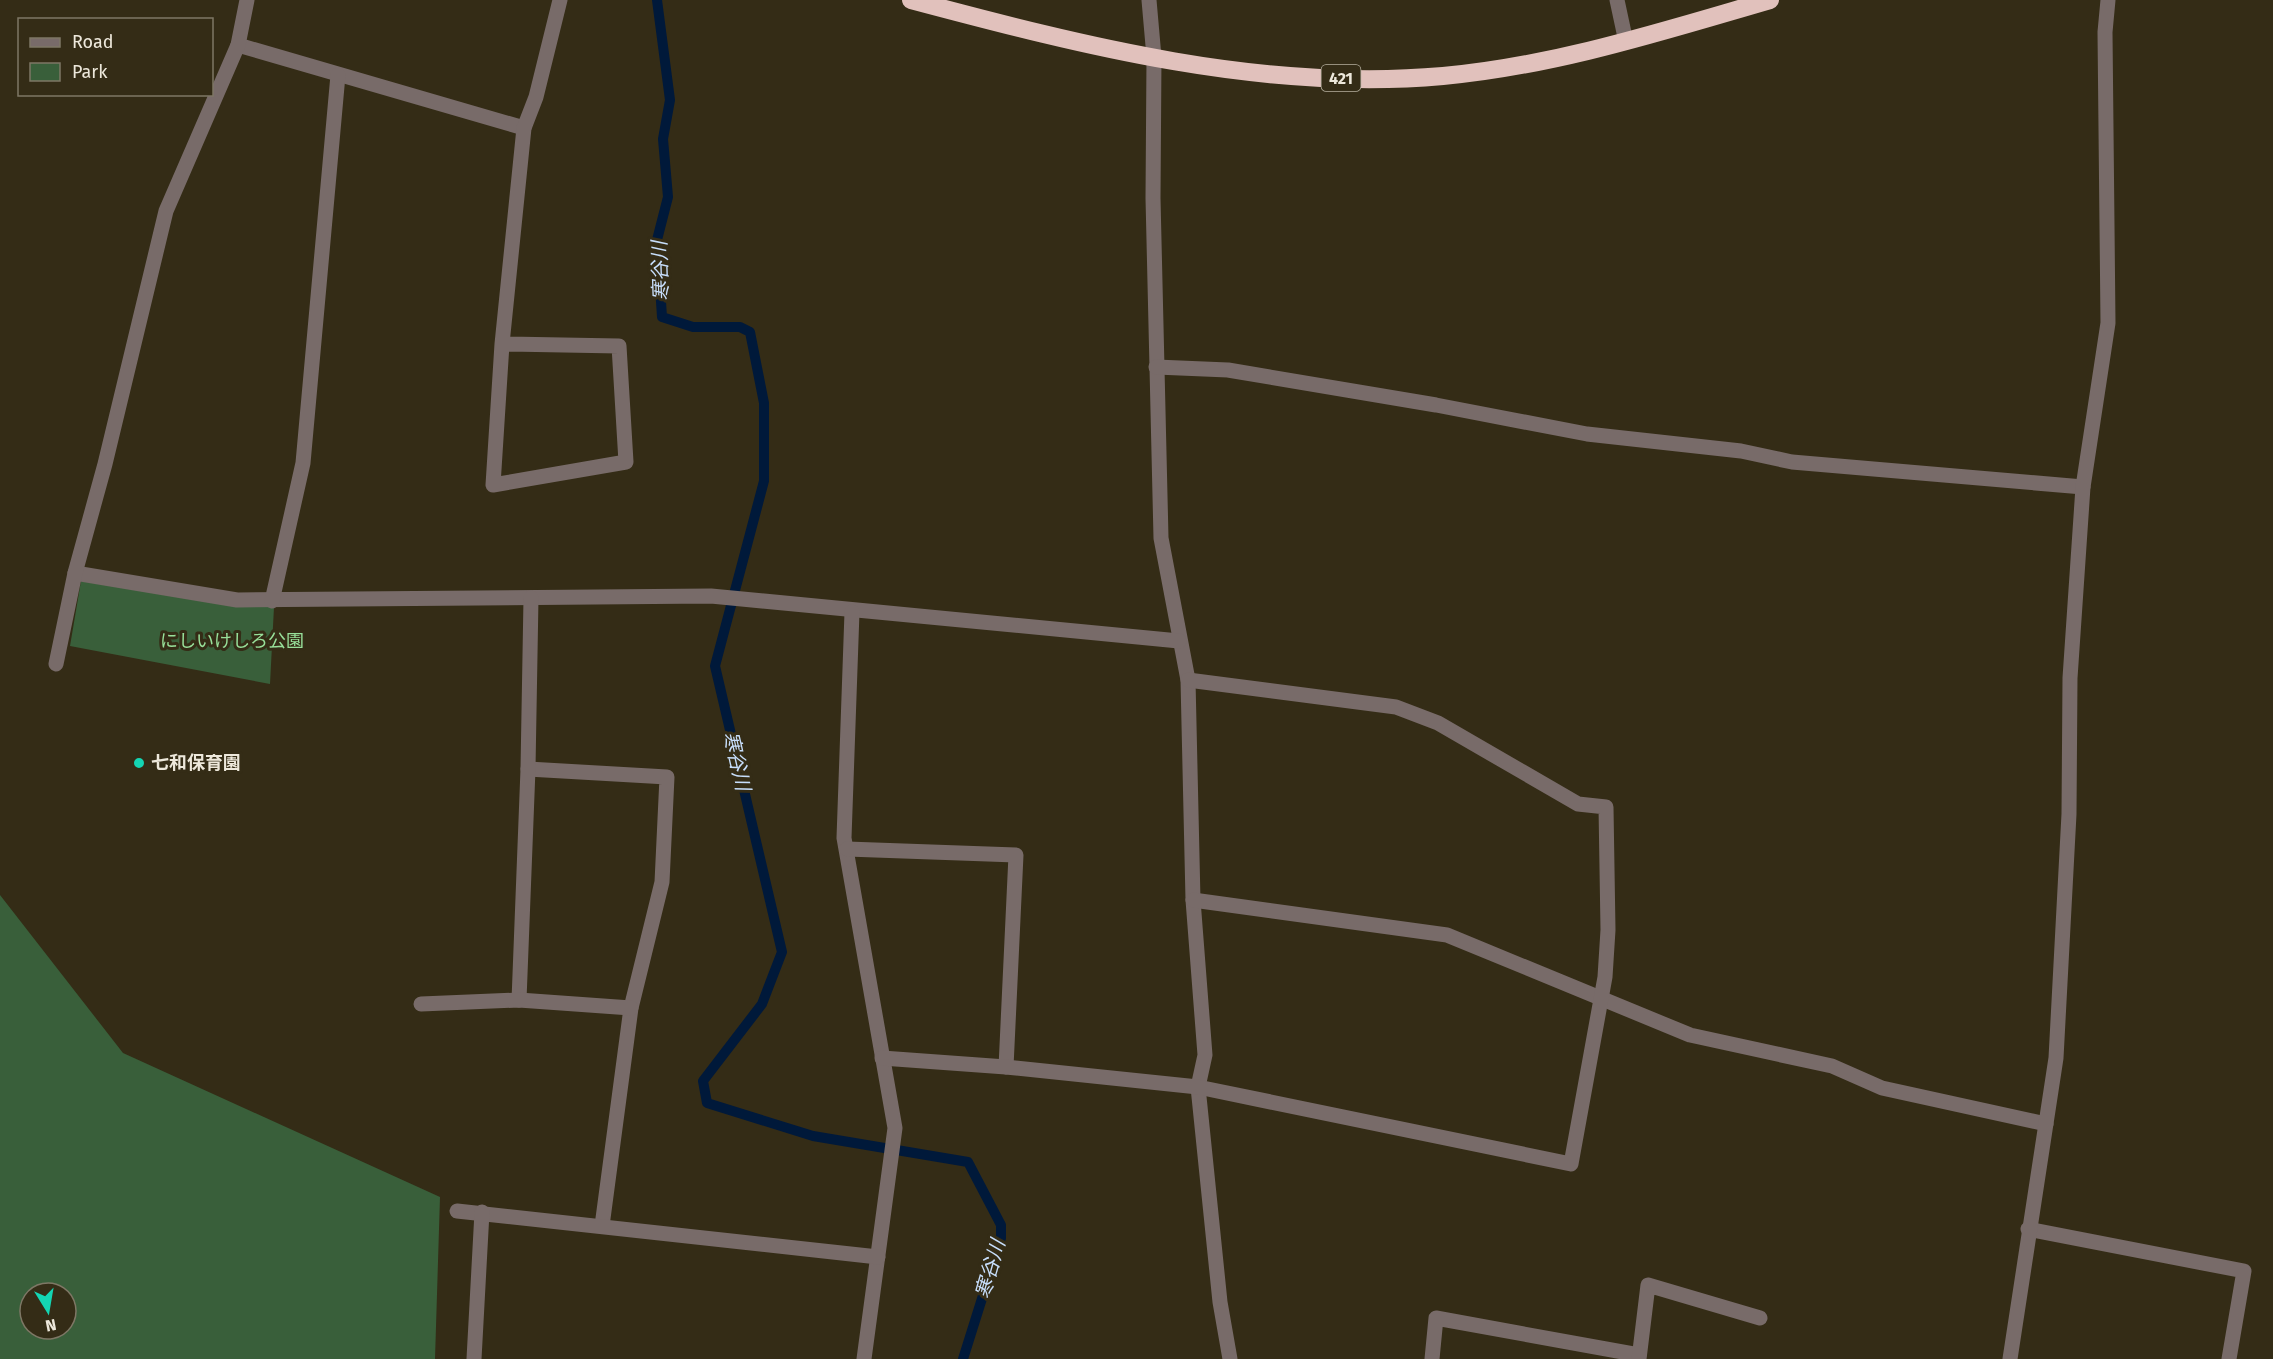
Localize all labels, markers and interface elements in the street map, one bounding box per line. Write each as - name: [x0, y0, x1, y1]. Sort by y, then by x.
- legend: [18, 18, 213, 96]
- text: Road: [72, 31, 114, 53]
- text: Park: [72, 61, 108, 83]
- road number: 421: [1322, 65, 1360, 91]
- water label: 寒谷川: [647, 239, 673, 301]
- park label: にしいけしろ公園: [160, 630, 304, 652]
- water label: 寒谷川: [719, 729, 756, 795]
- place label: 七和保育園: [151, 752, 241, 774]
- marker: 七和保育園: [132, 756, 146, 770]
- water label: 寒谷川: [970, 1235, 1010, 1301]
- north arrow: [18, 1281, 78, 1341]
- text: N: [44, 1315, 58, 1336]

